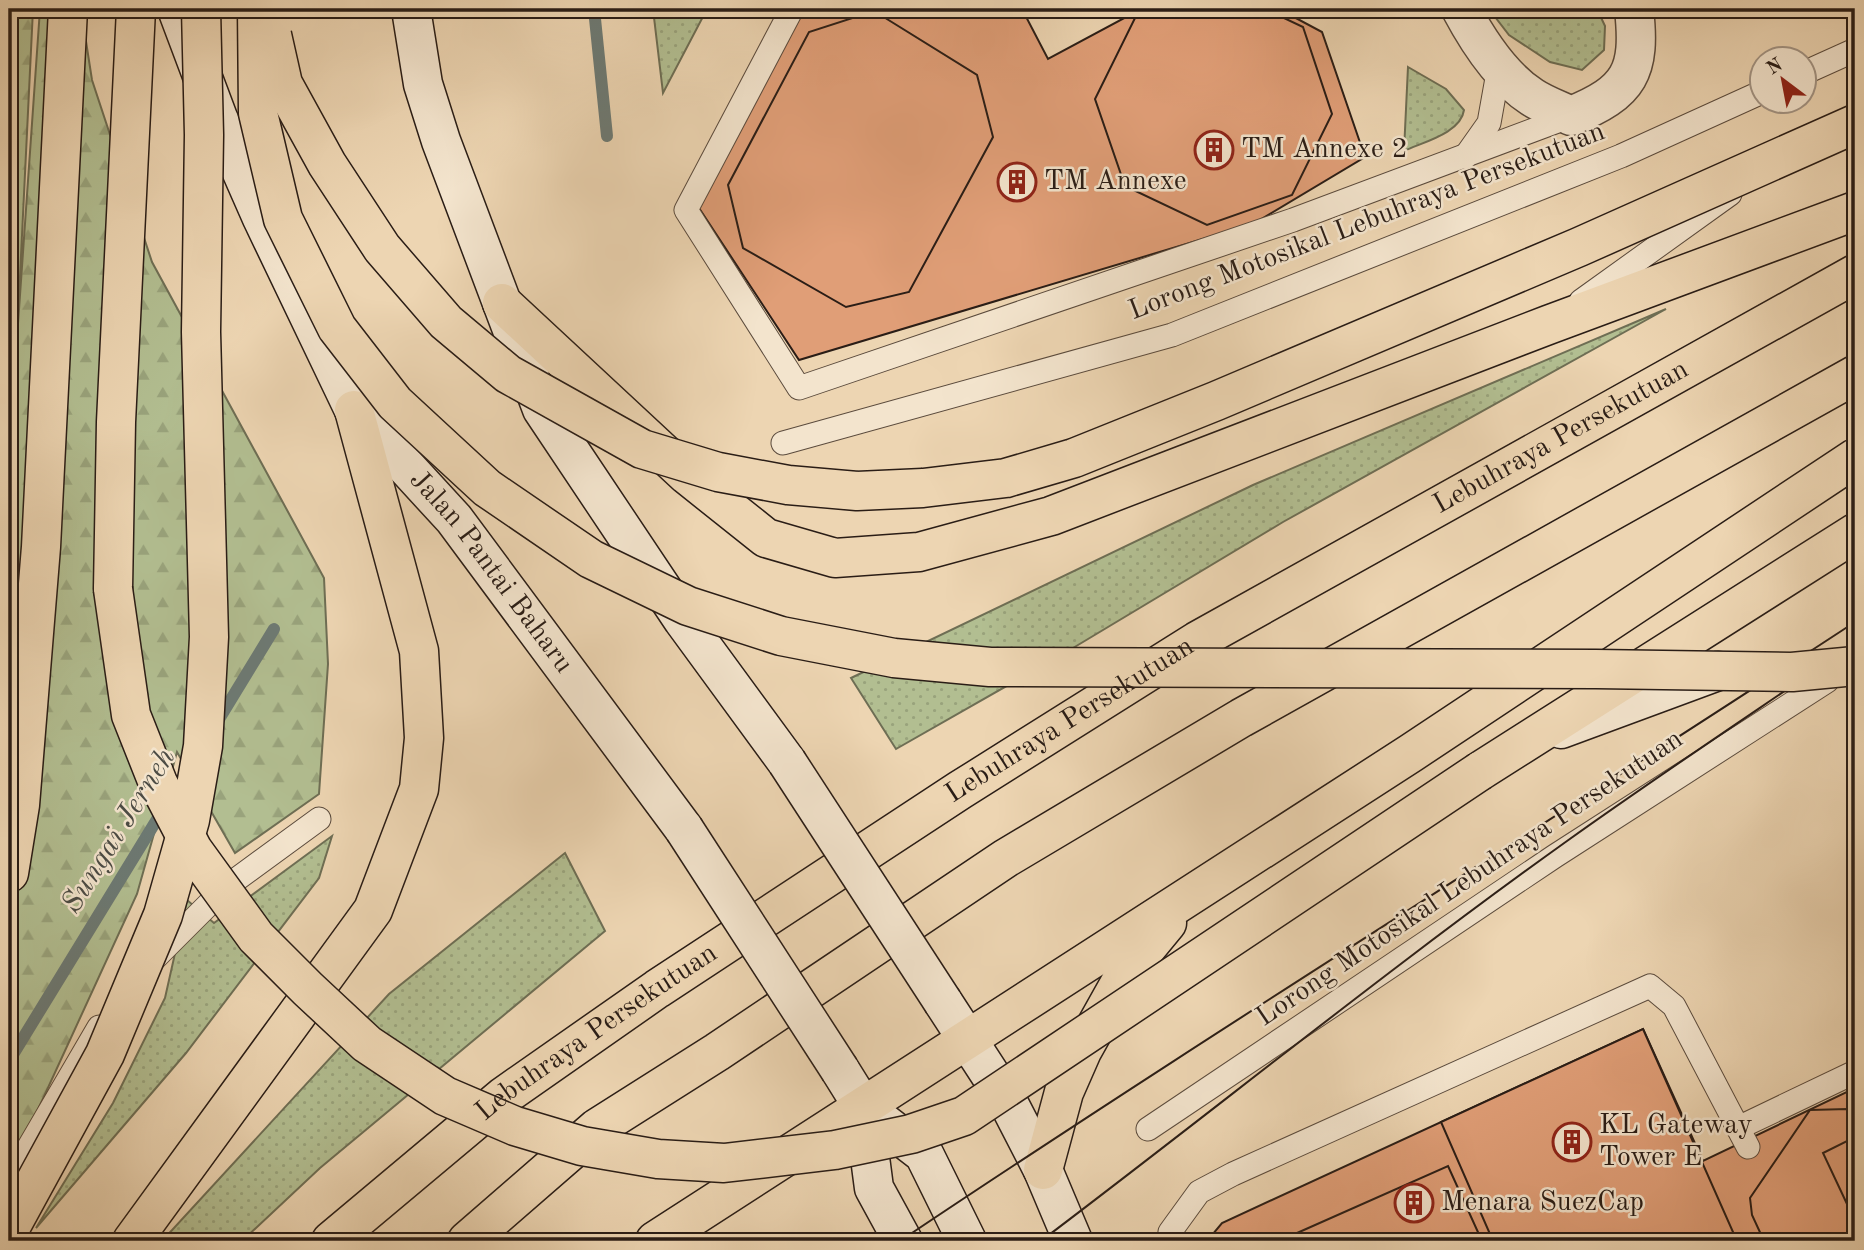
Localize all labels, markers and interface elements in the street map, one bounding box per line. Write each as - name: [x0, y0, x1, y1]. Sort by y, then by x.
- north arrow: [1748, 46, 1818, 116]
- text: N: [1764, 56, 1787, 80]
- street label: Lorong Motosikal Lebuhraya Persekutuan: [1125, 118, 1609, 326]
- building icon: TM Annexe 2: [1193, 129, 1235, 171]
- place label: TM Annexe 2: [1241, 136, 1408, 164]
- building icon: TM Annexe: [996, 161, 1038, 203]
- place label: TM Annexe: [1044, 168, 1187, 196]
- street label: Lebuhraya Persekutuan: [1429, 356, 1693, 520]
- street label: Jalan Pantai Baharu: [403, 466, 578, 679]
- street label: Lebuhraya Persekutuan: [941, 633, 1199, 809]
- street label: Lorong Motosikal Lebuhraya Persekutuan: [1252, 726, 1688, 1032]
- water label: Sungai Jerneh: [56, 743, 182, 919]
- street label: Lebuhraya Persekutuan: [471, 939, 722, 1127]
- place label: KL Gateway Tower E: [1599, 1112, 1753, 1172]
- building icon: KL Gateway Tower E: [1551, 1121, 1593, 1163]
- building icon: Menara SuezCap: [1393, 1182, 1435, 1224]
- place label: Menara SuezCap: [1441, 1189, 1644, 1217]

